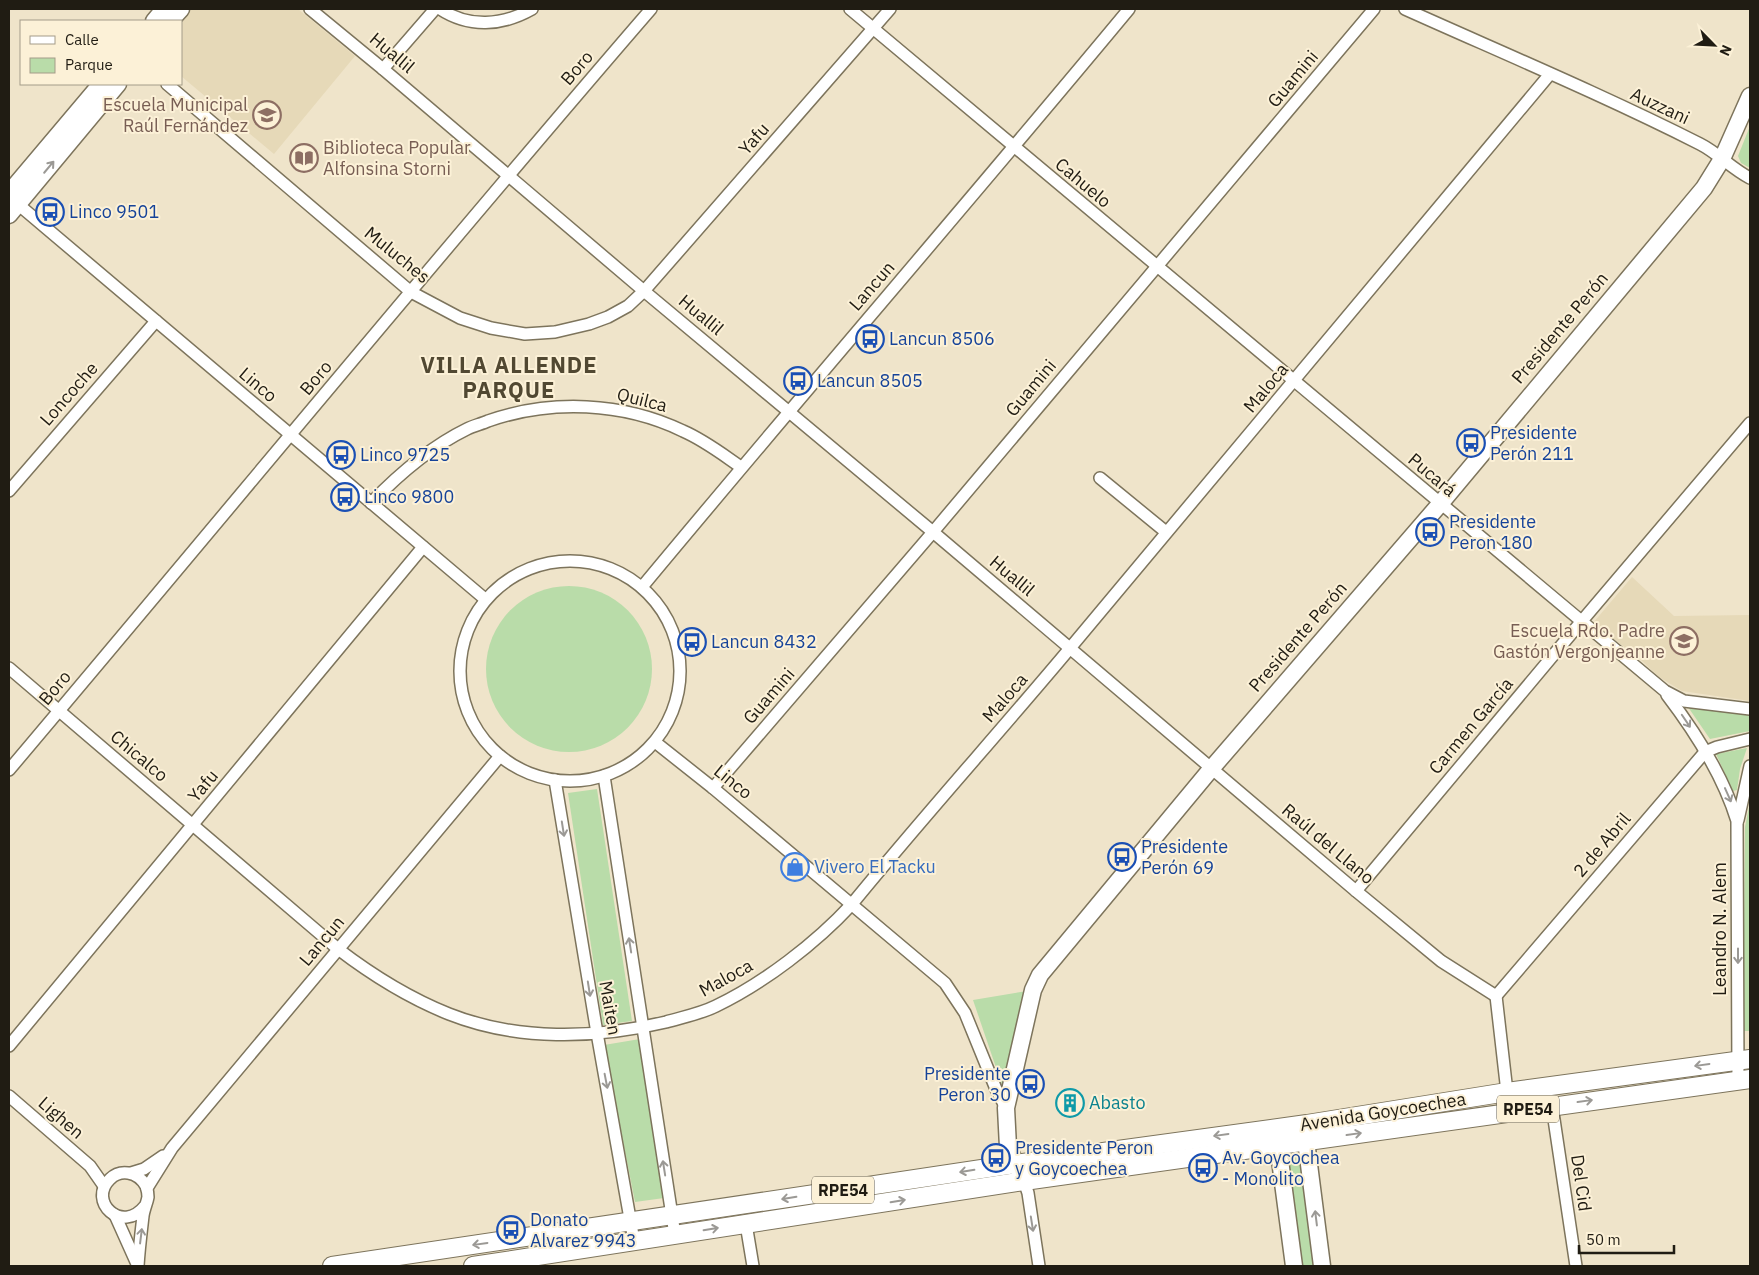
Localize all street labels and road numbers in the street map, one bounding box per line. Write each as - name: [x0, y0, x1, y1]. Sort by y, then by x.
- street label: Huallil: [365, 27, 420, 78]
- street label: Boro: [555, 46, 598, 90]
- street label: Guamini: [1262, 46, 1323, 112]
- street label: Auzzani: [1627, 82, 1694, 129]
- street label: Yafu: [733, 118, 774, 160]
- street label: Cahuelo: [1051, 153, 1116, 213]
- street label: Muluches: [360, 221, 435, 288]
- street label: Lancun: [844, 256, 899, 315]
- street label: Presidente Perón: [1506, 267, 1613, 388]
- street label: Huallil: [674, 289, 729, 340]
- street label: Guamini: [1000, 355, 1061, 421]
- street label: Boro: [294, 356, 337, 400]
- street label: Loncoche: [35, 357, 103, 430]
- street label: Maloca: [1238, 358, 1293, 417]
- street label: Linco: [235, 362, 282, 407]
- street label: Quilca: [615, 382, 670, 417]
- street label: Pucará: [1403, 448, 1461, 502]
- street label: Huallil: [985, 550, 1040, 601]
- street label: Presidente Perón: [1243, 577, 1352, 697]
- street label: Guamini: [738, 663, 799, 729]
- street label: Boro: [33, 666, 76, 710]
- street label: Maloca: [977, 668, 1033, 727]
- street label: Carmen García: [1423, 672, 1518, 779]
- street label: Chicalco: [106, 725, 173, 786]
- street label: Linco: [709, 759, 757, 804]
- street label: Yafu: [182, 765, 223, 807]
- street label: Raúl del Llano: [1277, 798, 1379, 889]
- street label: 2 de Abril: [1568, 807, 1635, 882]
- street label: Leandro N. Alem: [1708, 862, 1731, 996]
- street label: Lancun: [294, 911, 349, 970]
- street label: Maloca: [695, 953, 757, 1002]
- street label: Maiten: [594, 979, 627, 1037]
- street label: Avenida Goycoechea: [1298, 1087, 1468, 1136]
- street label: Lighen: [34, 1091, 89, 1144]
- road number: RPE54: [1497, 1096, 1559, 1122]
- street label: Del Cid: [1566, 1153, 1597, 1213]
- road number: RPE54: [812, 1176, 874, 1204]

